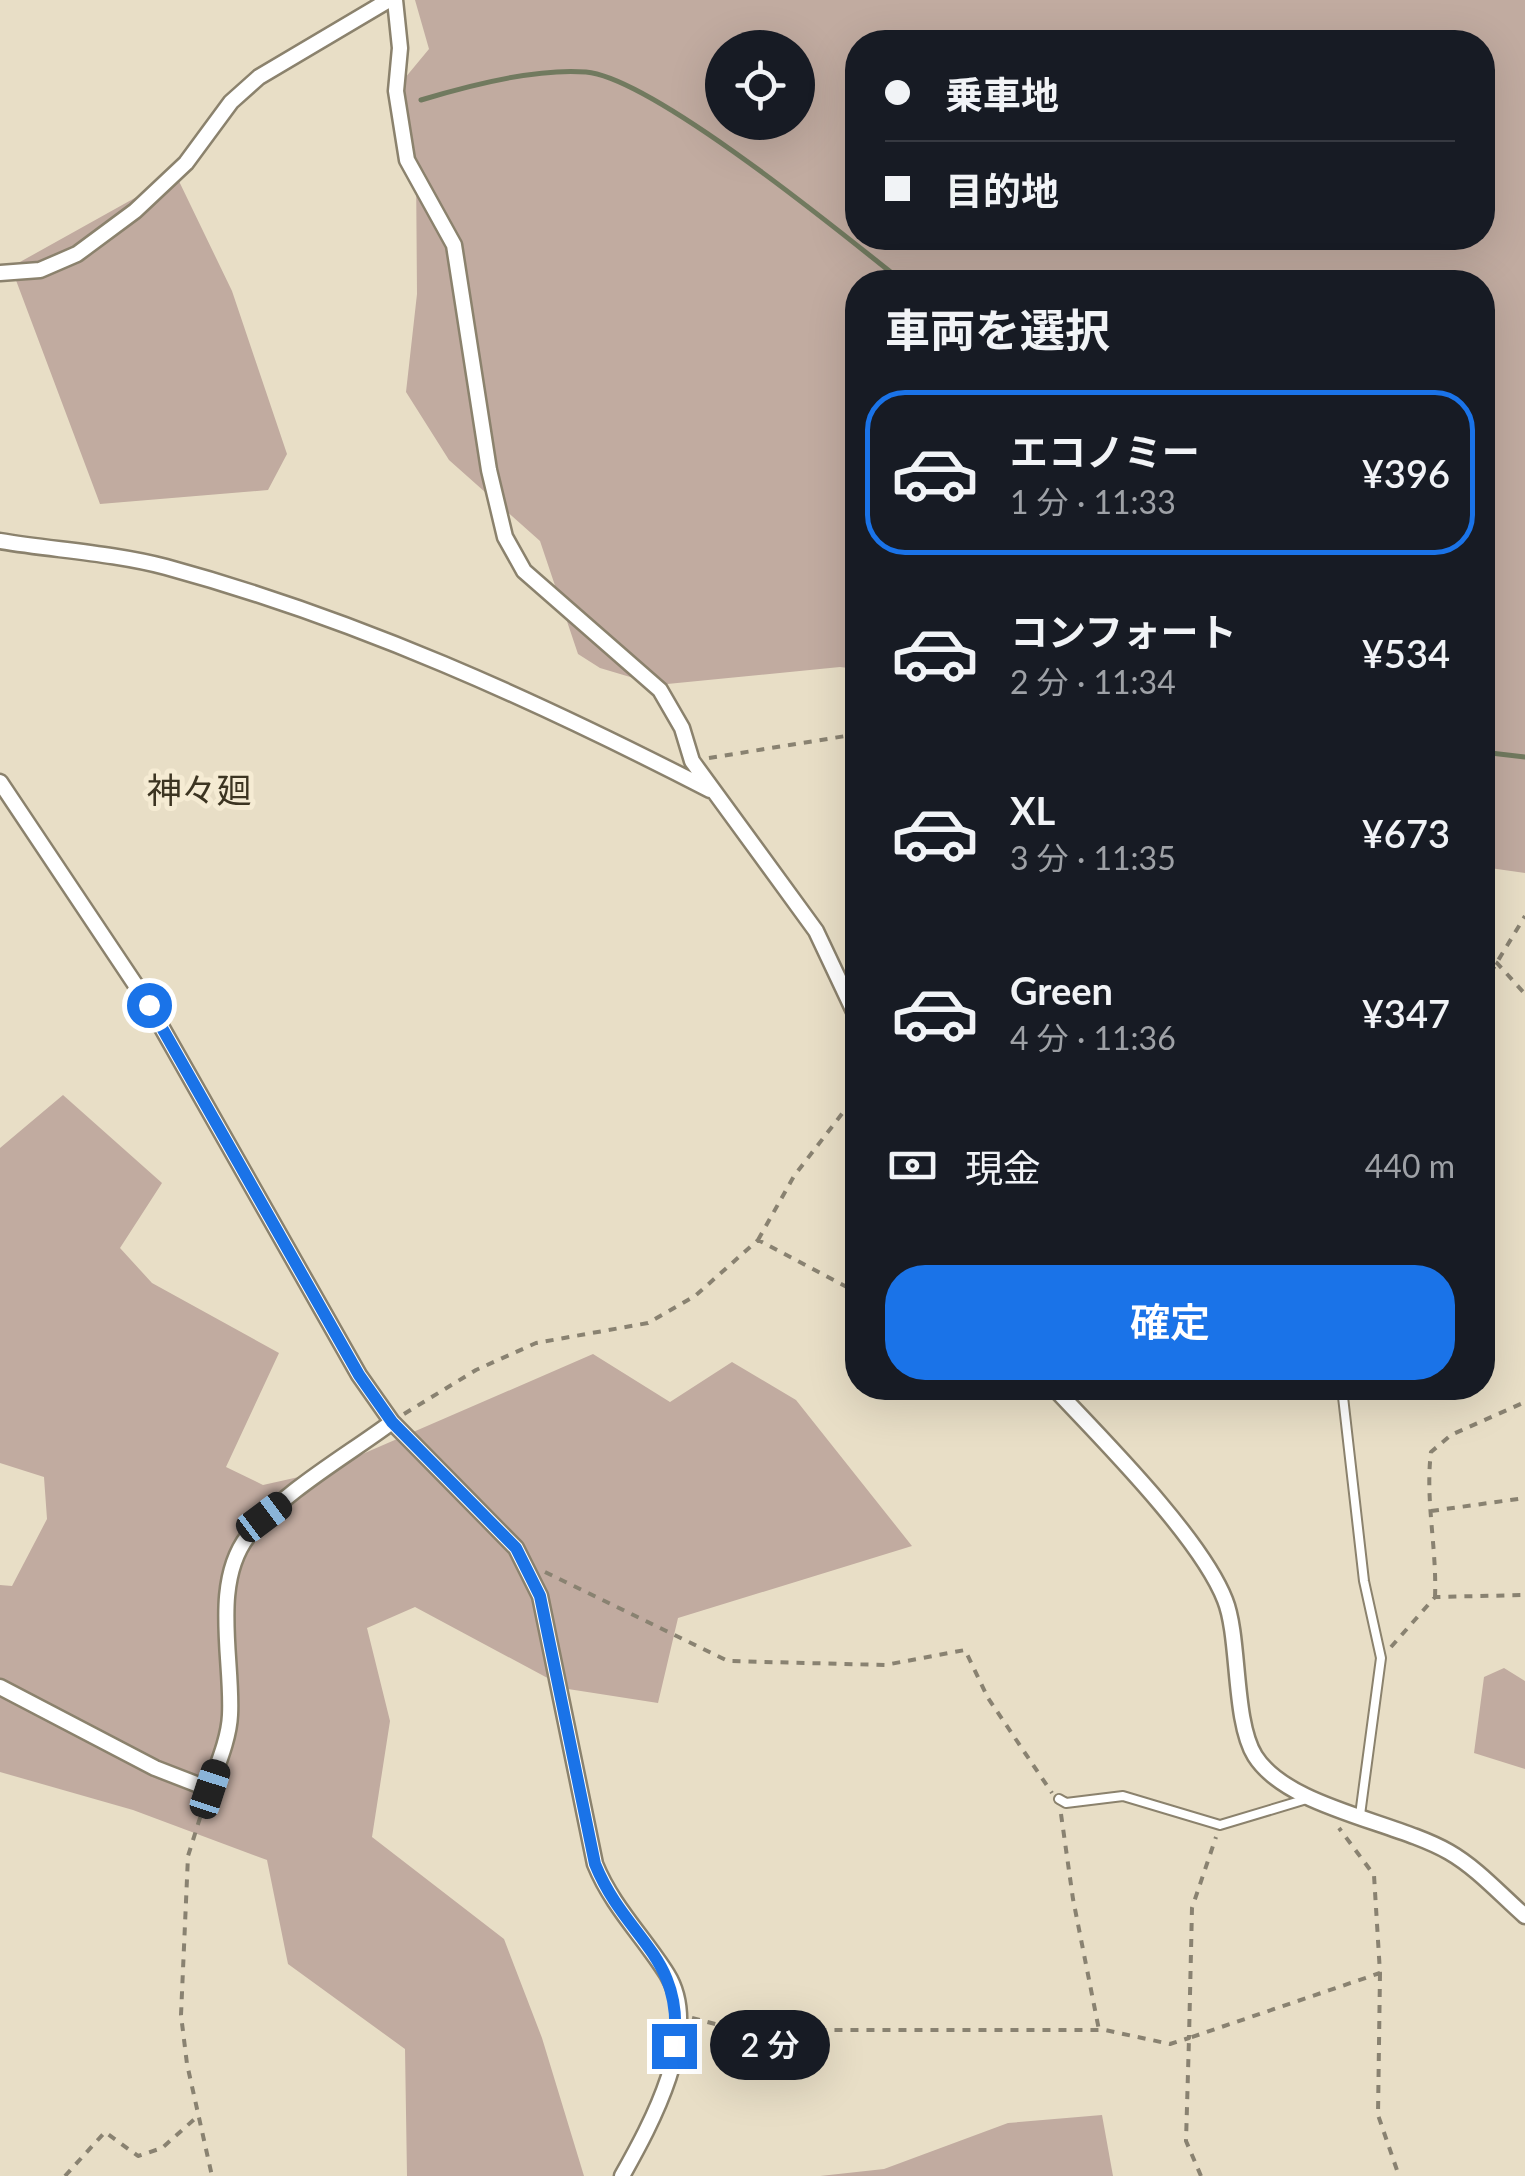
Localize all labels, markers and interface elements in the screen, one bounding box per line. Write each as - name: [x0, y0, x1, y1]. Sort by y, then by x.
- map controls: [705, 30, 815, 140]
- button: locate: [705, 30, 815, 140]
- text: 乗車地: [945, 71, 1059, 117]
- text: 目的地: [945, 167, 1059, 213]
- text: 車両を選択: [885, 303, 1110, 357]
- icon: car: [890, 428, 980, 518]
- text: エコノミー: [1010, 428, 1200, 474]
- text: ¥396: [1362, 450, 1450, 496]
- text: 1 分 · 11:33: [1010, 482, 1176, 521]
- icon: car: [890, 608, 980, 698]
- text: コンフォート: [1010, 608, 1237, 654]
- text: ¥534: [1362, 630, 1450, 676]
- text: 2 分 · 11:34: [1010, 662, 1176, 701]
- district label: 神々廻: [146, 768, 252, 810]
- text: XL: [1010, 787, 1055, 833]
- icon: car: [890, 788, 980, 878]
- text: ¥673: [1362, 810, 1450, 856]
- text: 3 分 · 11:35: [1010, 838, 1176, 877]
- text: Green: [1010, 967, 1113, 1013]
- icon: car: [890, 968, 980, 1058]
- route start: [127, 983, 172, 1028]
- text: ¥347: [1362, 990, 1450, 1036]
- text: 4 分 · 11:36: [1010, 1018, 1176, 1057]
- icon: cash: [885, 1138, 940, 1193]
- text: 現金: [965, 1144, 1041, 1190]
- text: 440 m: [1365, 1146, 1455, 1185]
- button: 確定: [885, 1265, 1455, 1380]
- car: [231, 1487, 297, 1547]
- car: [186, 1756, 234, 1822]
- callout: 2 分: [709, 2011, 829, 2081]
- route end: [652, 2024, 697, 2069]
- text: 2 分: [741, 2025, 799, 2064]

